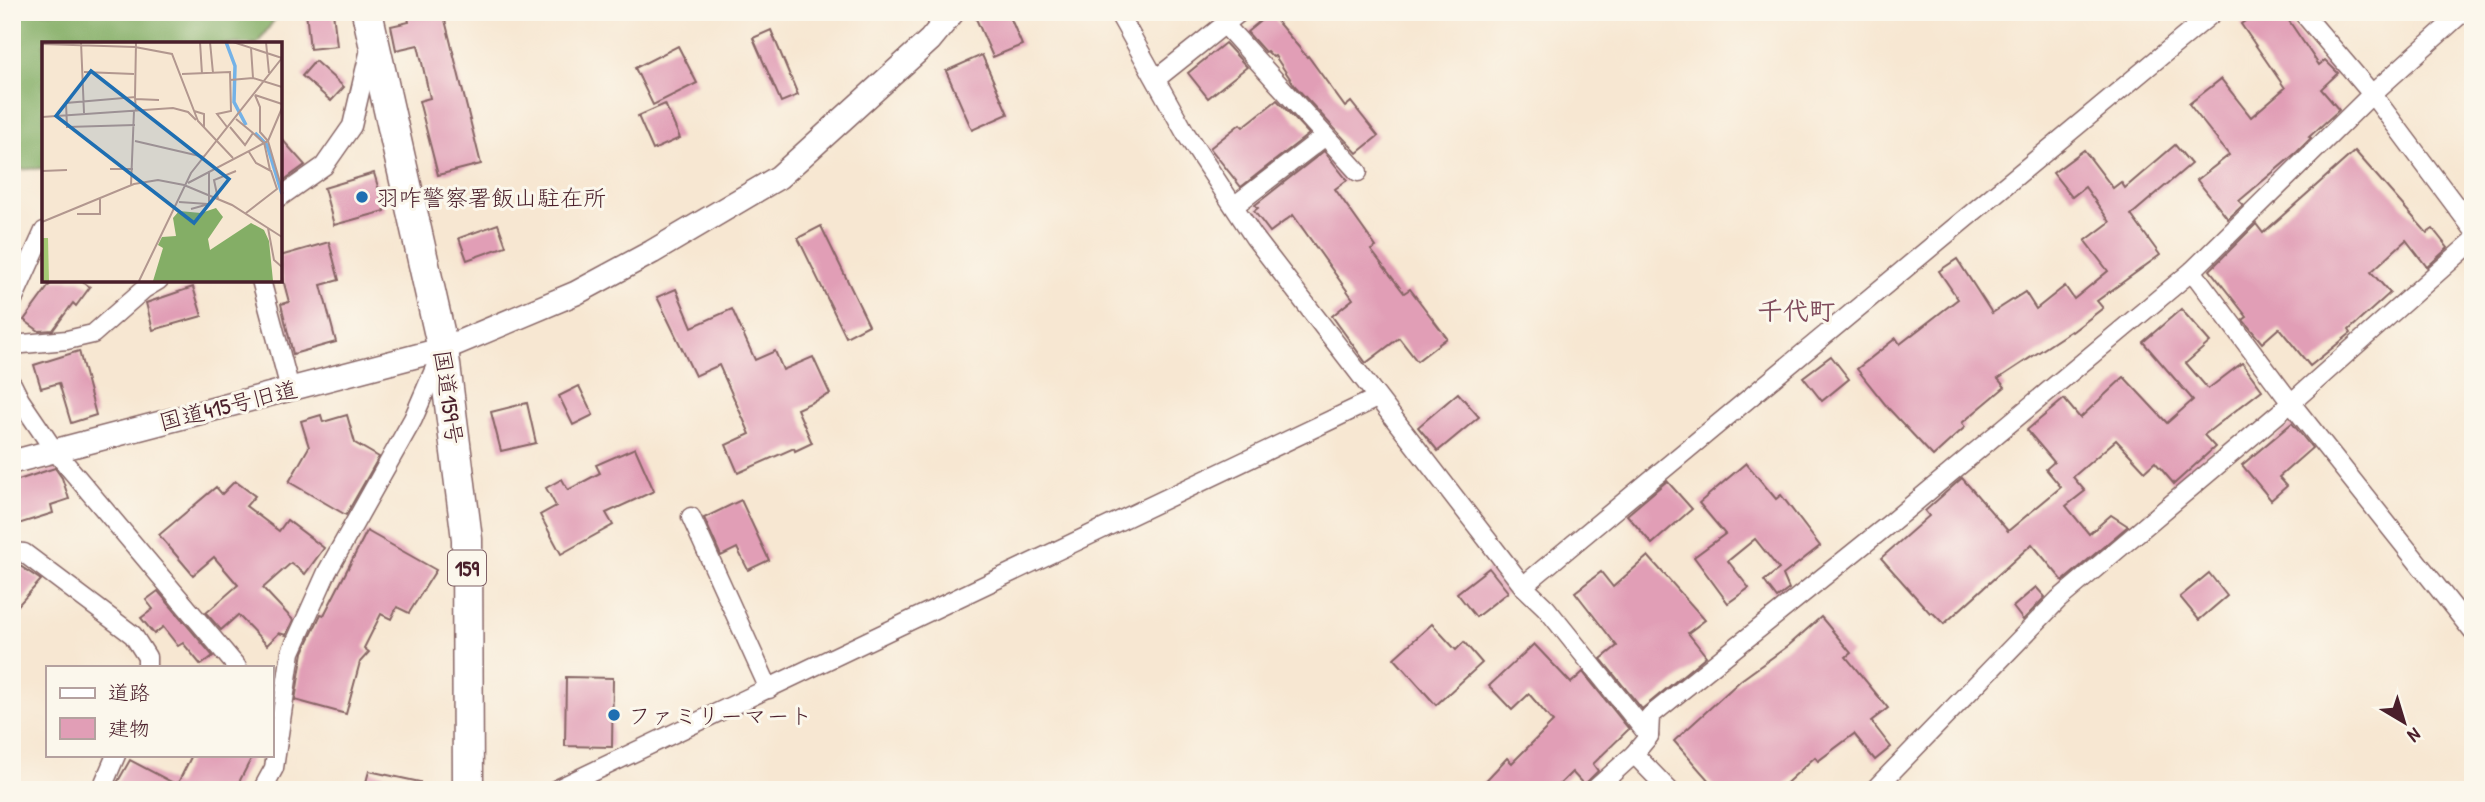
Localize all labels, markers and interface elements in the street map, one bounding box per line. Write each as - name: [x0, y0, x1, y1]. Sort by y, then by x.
- inset map: [42, 42, 282, 282]
- place label: 羽咋警察署飯山駐在所: [376, 182, 606, 213]
- marker: 羽咋警察署飯山駐在所: [354, 189, 370, 205]
- district label: 千代町: [1757, 293, 1835, 328]
- street label: 国道159号: [427, 348, 471, 446]
- street label: 国道415号旧道: [156, 373, 300, 437]
- road number: 159: [448, 550, 486, 586]
- legend: [46, 666, 273, 756]
- text: 道路: [108, 678, 150, 707]
- north arrow: [2370, 686, 2440, 756]
- place label: ファミリーマート: [628, 700, 812, 731]
- marker: ファミリーマート: [606, 707, 622, 723]
- text: 建物: [108, 714, 150, 743]
- text: N: [2402, 722, 2426, 749]

